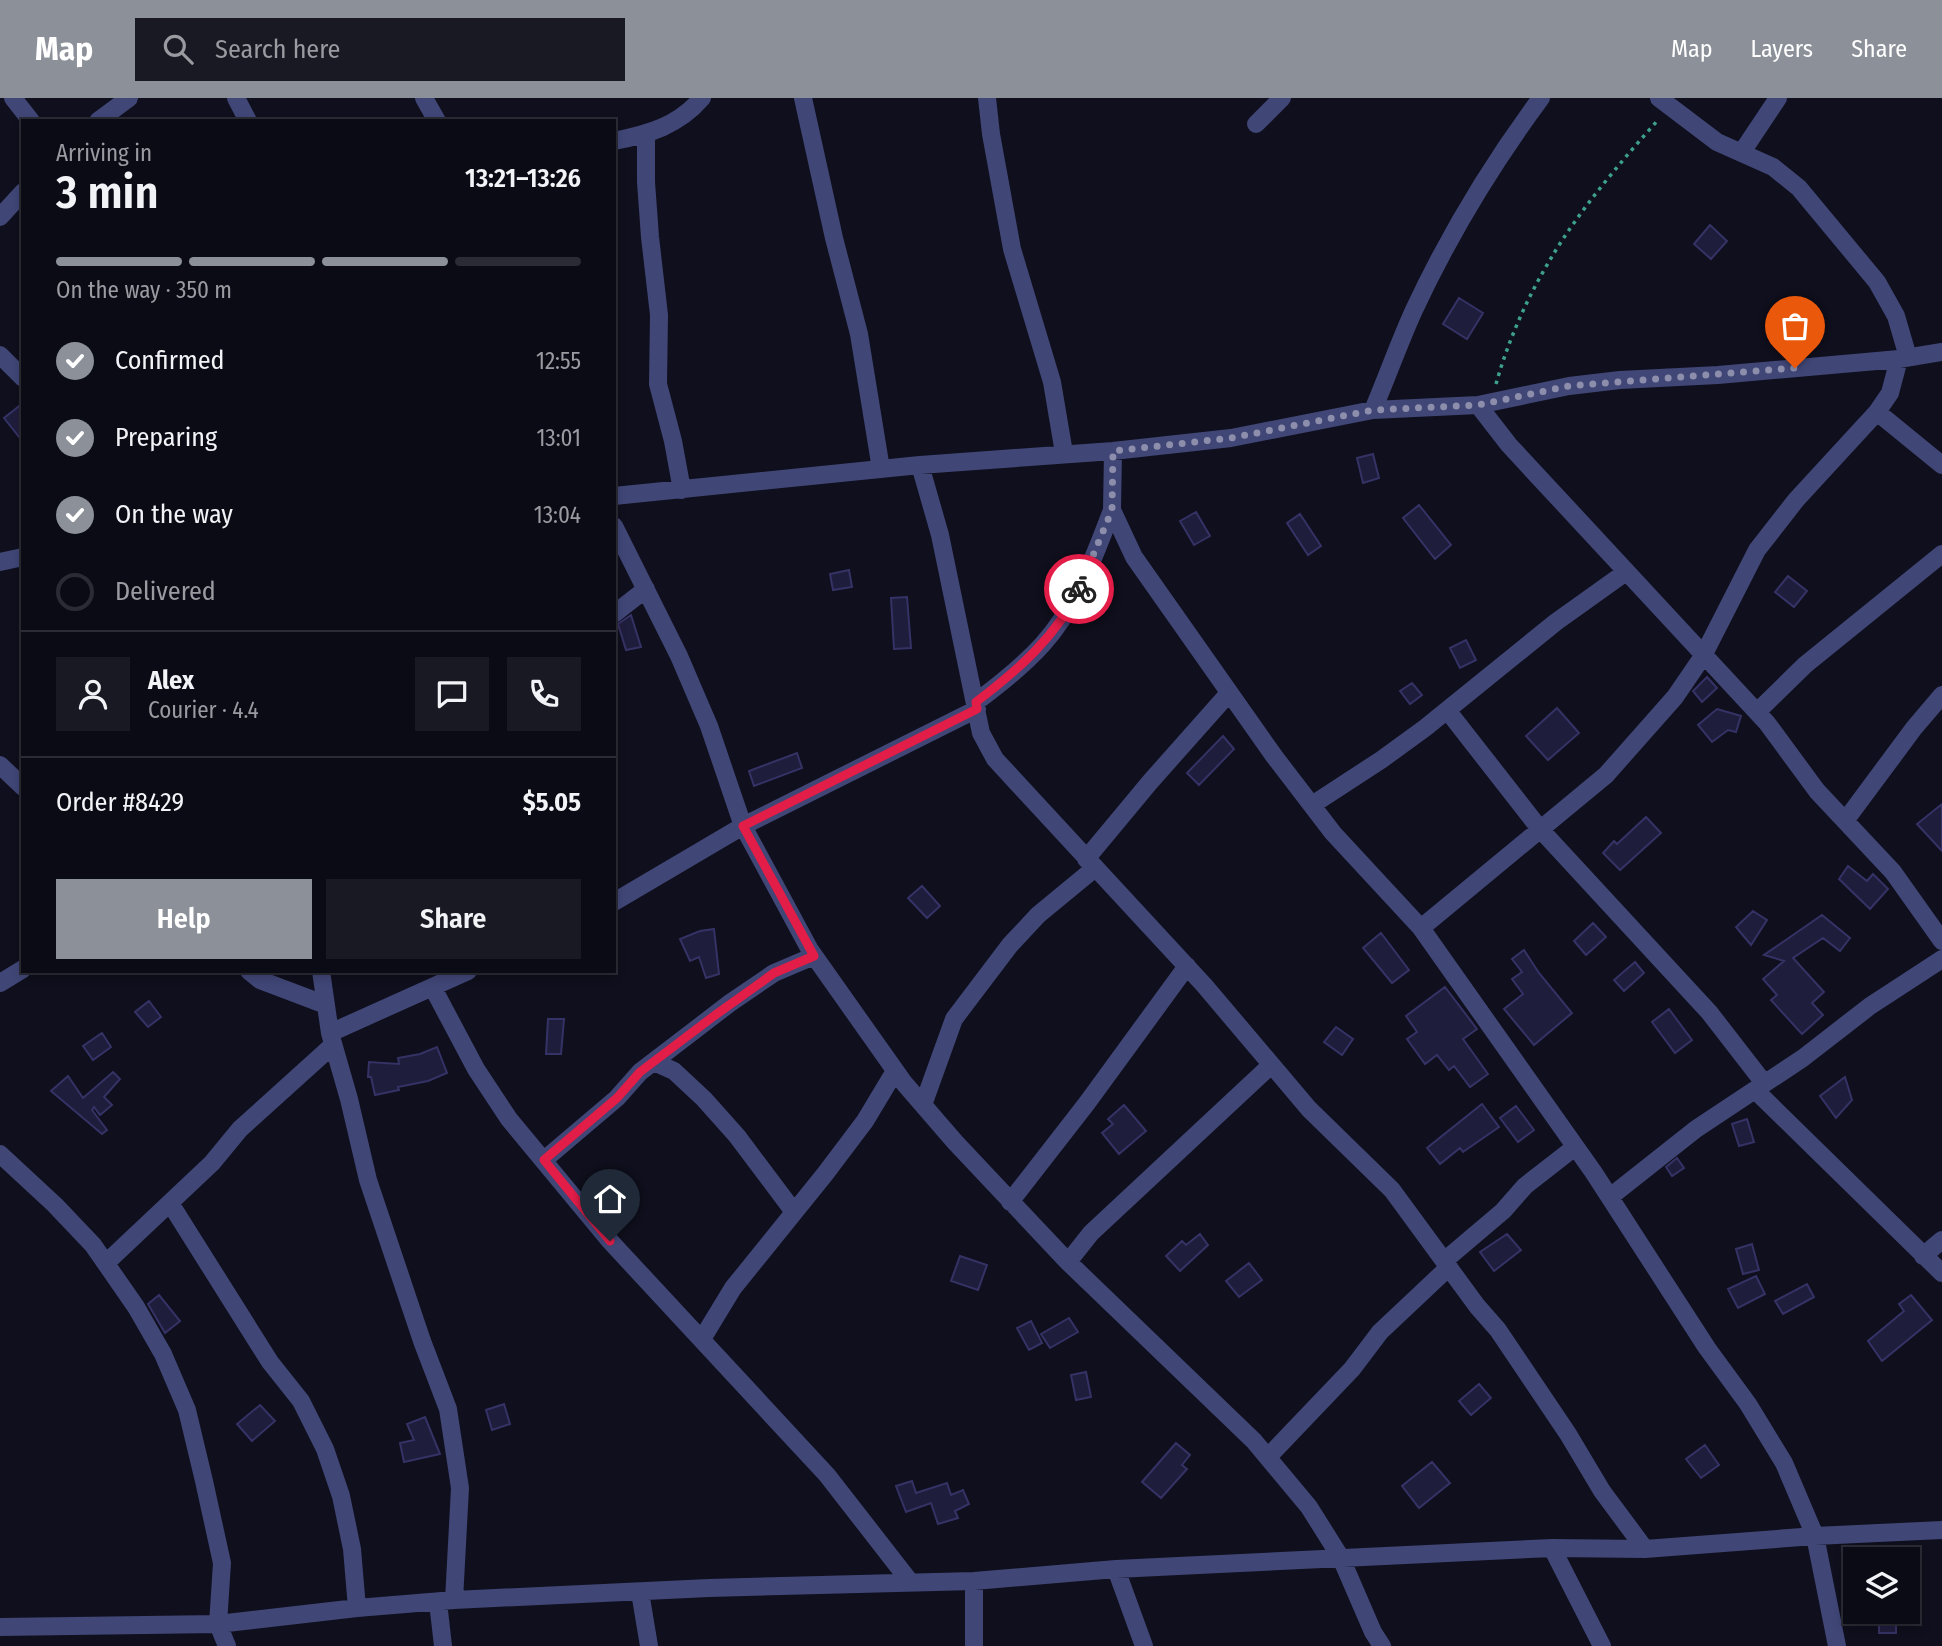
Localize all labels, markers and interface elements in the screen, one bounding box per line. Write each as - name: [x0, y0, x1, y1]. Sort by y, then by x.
- search box: [135, 18, 625, 81]
- text: Map: [35, 29, 93, 69]
- icon: search: [159, 30, 197, 68]
- text: Search here: [215, 34, 340, 65]
- text: Map: [1671, 35, 1713, 63]
- text: Layers: [1751, 35, 1813, 63]
- text: Share: [1851, 35, 1907, 63]
- text: Arriving in: [56, 139, 152, 167]
- text: 13:21–13:26: [465, 163, 581, 194]
- text: 3 min: [56, 165, 159, 220]
- text: On the way · 350 m: [56, 276, 232, 304]
- pin: [1765, 296, 1825, 368]
- icon: bag: [1776, 307, 1814, 345]
- icon: check: [56, 342, 94, 380]
- text: Confirmed: [115, 345, 225, 376]
- text: 12:55: [536, 347, 581, 375]
- icon: check: [56, 419, 94, 457]
- text: Preparing: [115, 422, 217, 453]
- text: 13:01: [536, 424, 581, 452]
- icon: check: [56, 496, 94, 534]
- text: On the way: [115, 499, 233, 530]
- text: 13:04: [534, 501, 581, 529]
- courier: [1044, 554, 1114, 624]
- icon: bike: [1060, 570, 1098, 608]
- text: Delivered: [115, 576, 216, 607]
- button: person: [56, 657, 130, 731]
- button: chat: [415, 657, 489, 731]
- button: phone: [507, 657, 581, 731]
- text: Alex: [148, 665, 194, 696]
- text: Courier · 4.4: [148, 696, 259, 724]
- text: Order #8429: [56, 787, 184, 818]
- text: $5.05: [523, 787, 581, 818]
- button: Help: [56, 879, 312, 959]
- button: Share: [326, 879, 581, 959]
- pin: [580, 1169, 640, 1241]
- icon: home: [591, 1180, 629, 1218]
- map controls: [1843, 1547, 1920, 1624]
- button: layers: [1843, 1547, 1920, 1624]

